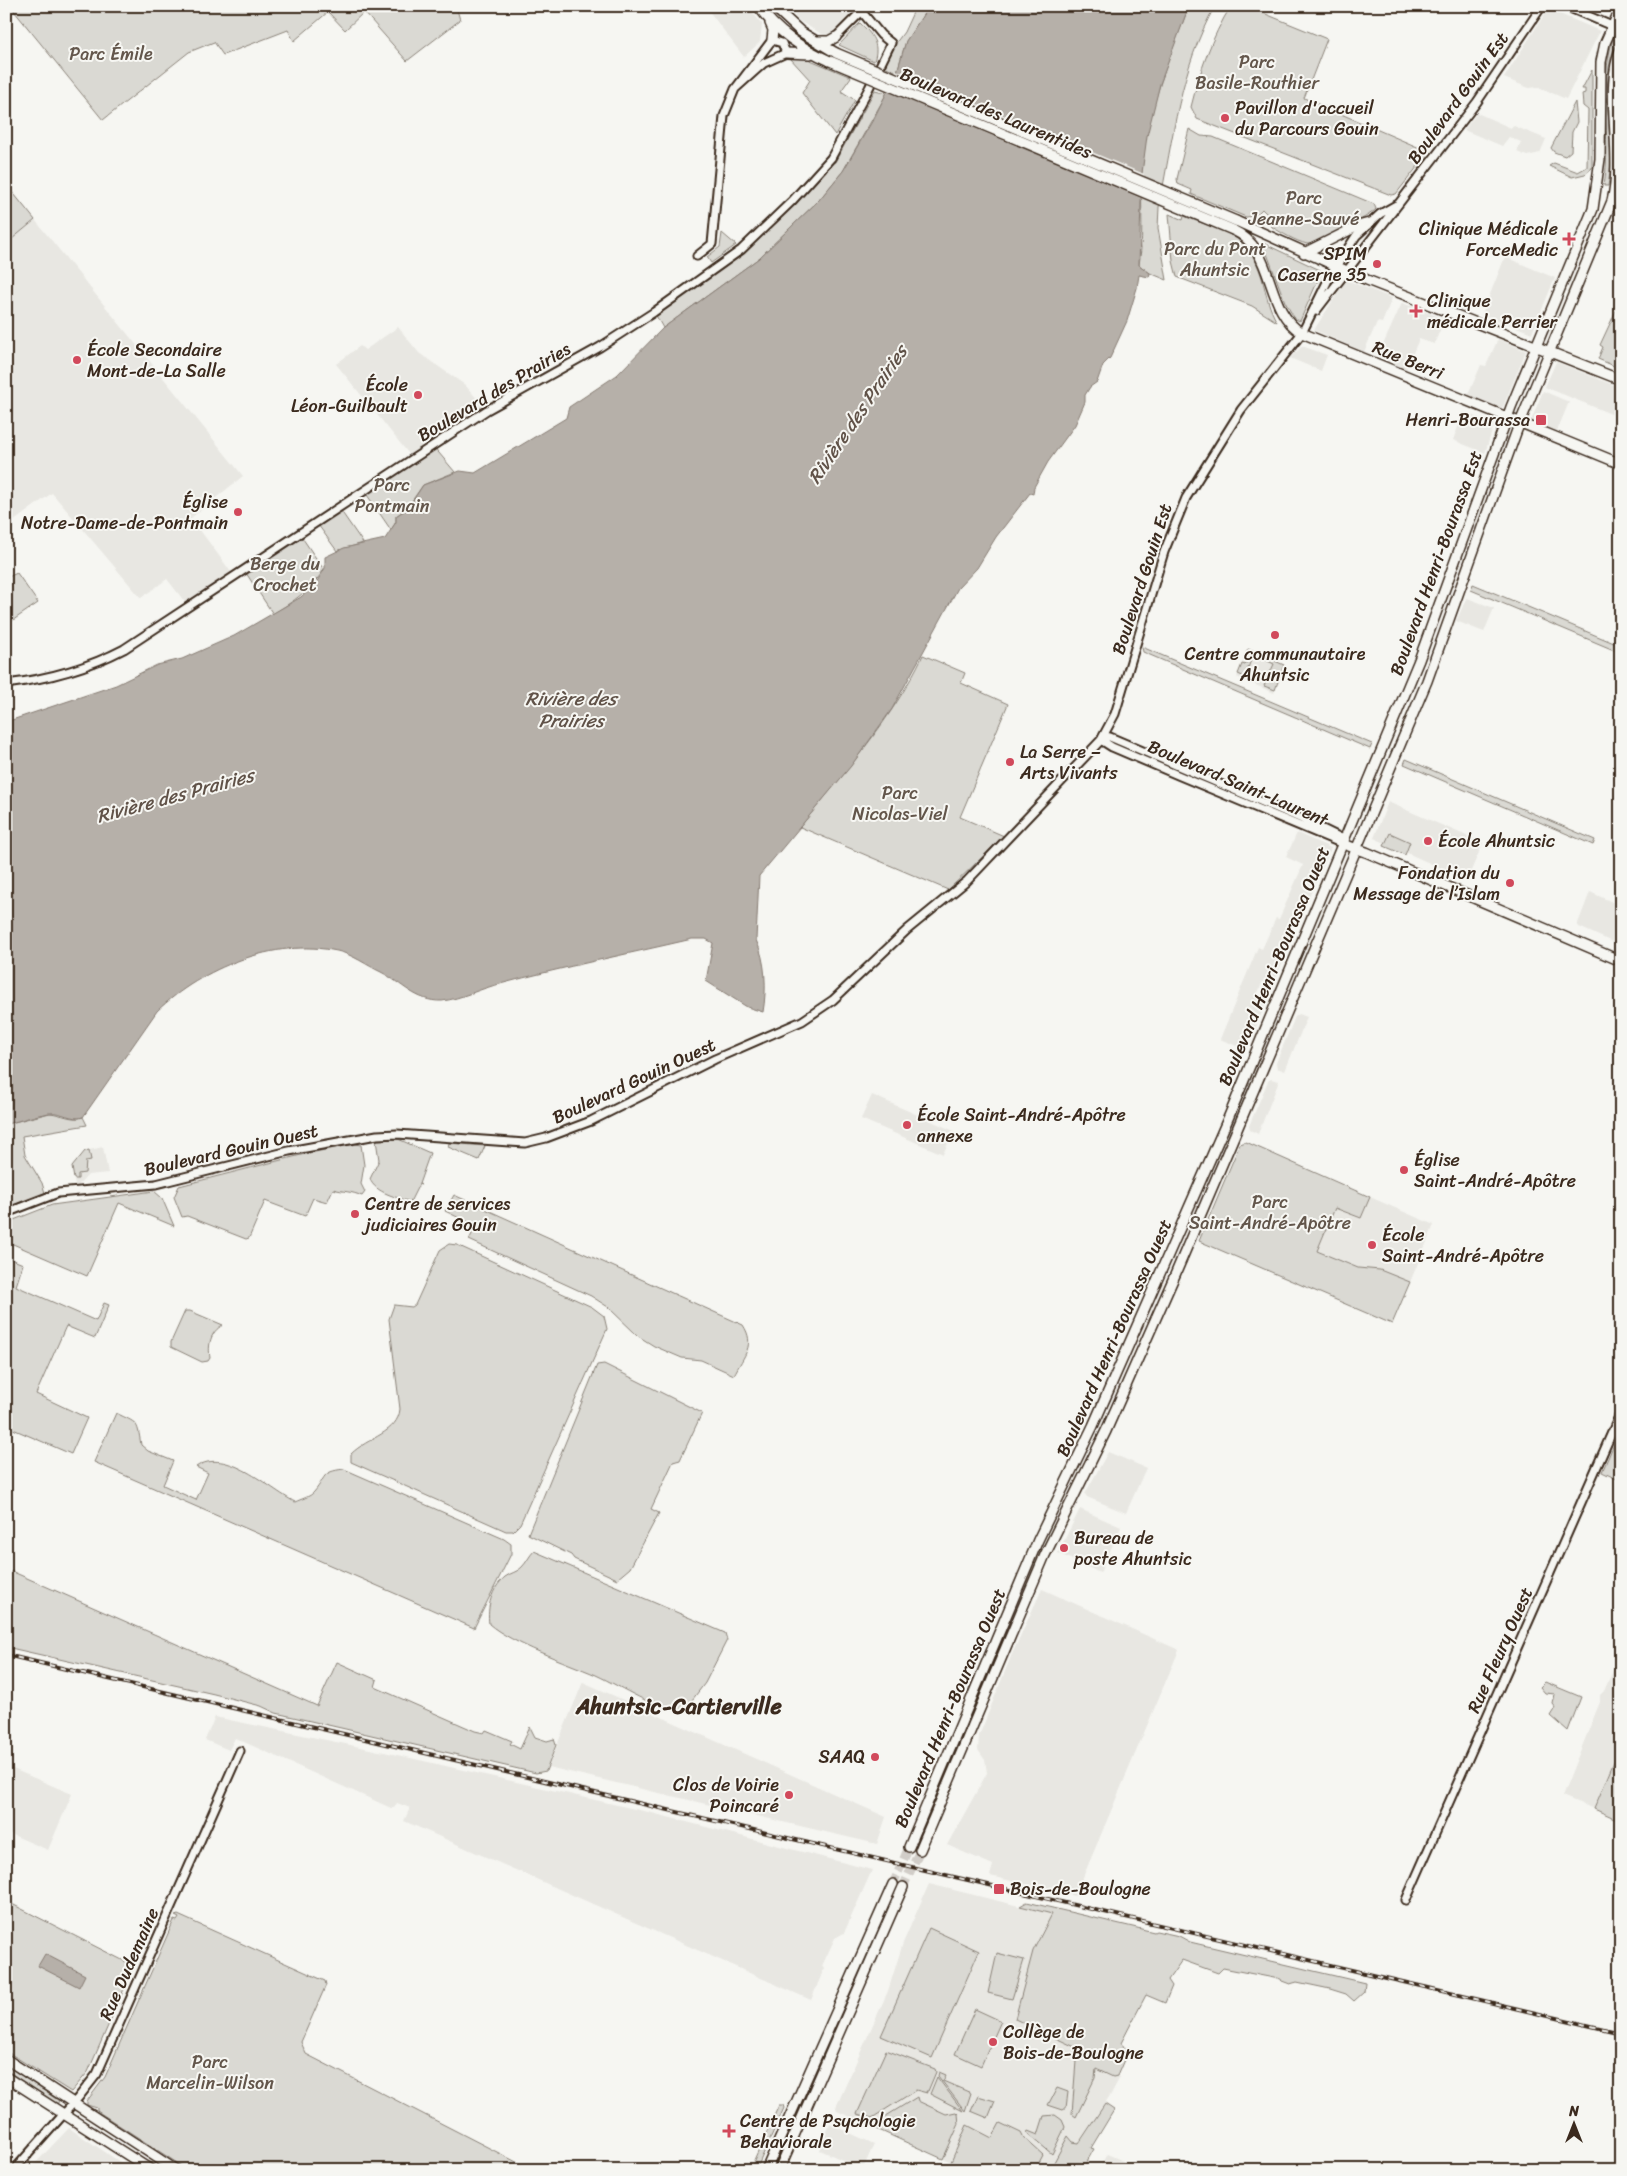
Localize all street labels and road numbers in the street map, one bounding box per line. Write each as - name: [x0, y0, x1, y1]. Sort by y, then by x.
- street label: Boulevard Gouin Est: [1399, 25, 1517, 171]
- street label: Boulevard des Laurentides: [895, 58, 1098, 168]
- street label: Rue Berri: [1367, 331, 1449, 389]
- street label: Boulevard des Prairies: [411, 333, 578, 451]
- street label: Boulevard Henri-Bourassa Est: [1380, 446, 1492, 680]
- street label: Boulevard Gouin Est: [1102, 499, 1182, 659]
- street label: Boulevard Saint-Laurent: [1143, 730, 1334, 836]
- street label: Boulevard Henri-Bourassa Ouest: [1209, 841, 1339, 1091]
- street label: Boulevard Gouin Ouest: [547, 1029, 721, 1133]
- street label: Boulevard Gouin Ouest: [141, 1114, 321, 1186]
- street label: Boulevard Henri-Bourassa Ouest: [1047, 1214, 1181, 1462]
- street label: Rue Fleury Ouest: [1458, 1582, 1542, 1718]
- street label: Boulevard Henri-Bourassa Ouest: [885, 1583, 1015, 1833]
- street label: Rue Dudemaine: [90, 1902, 168, 2026]

